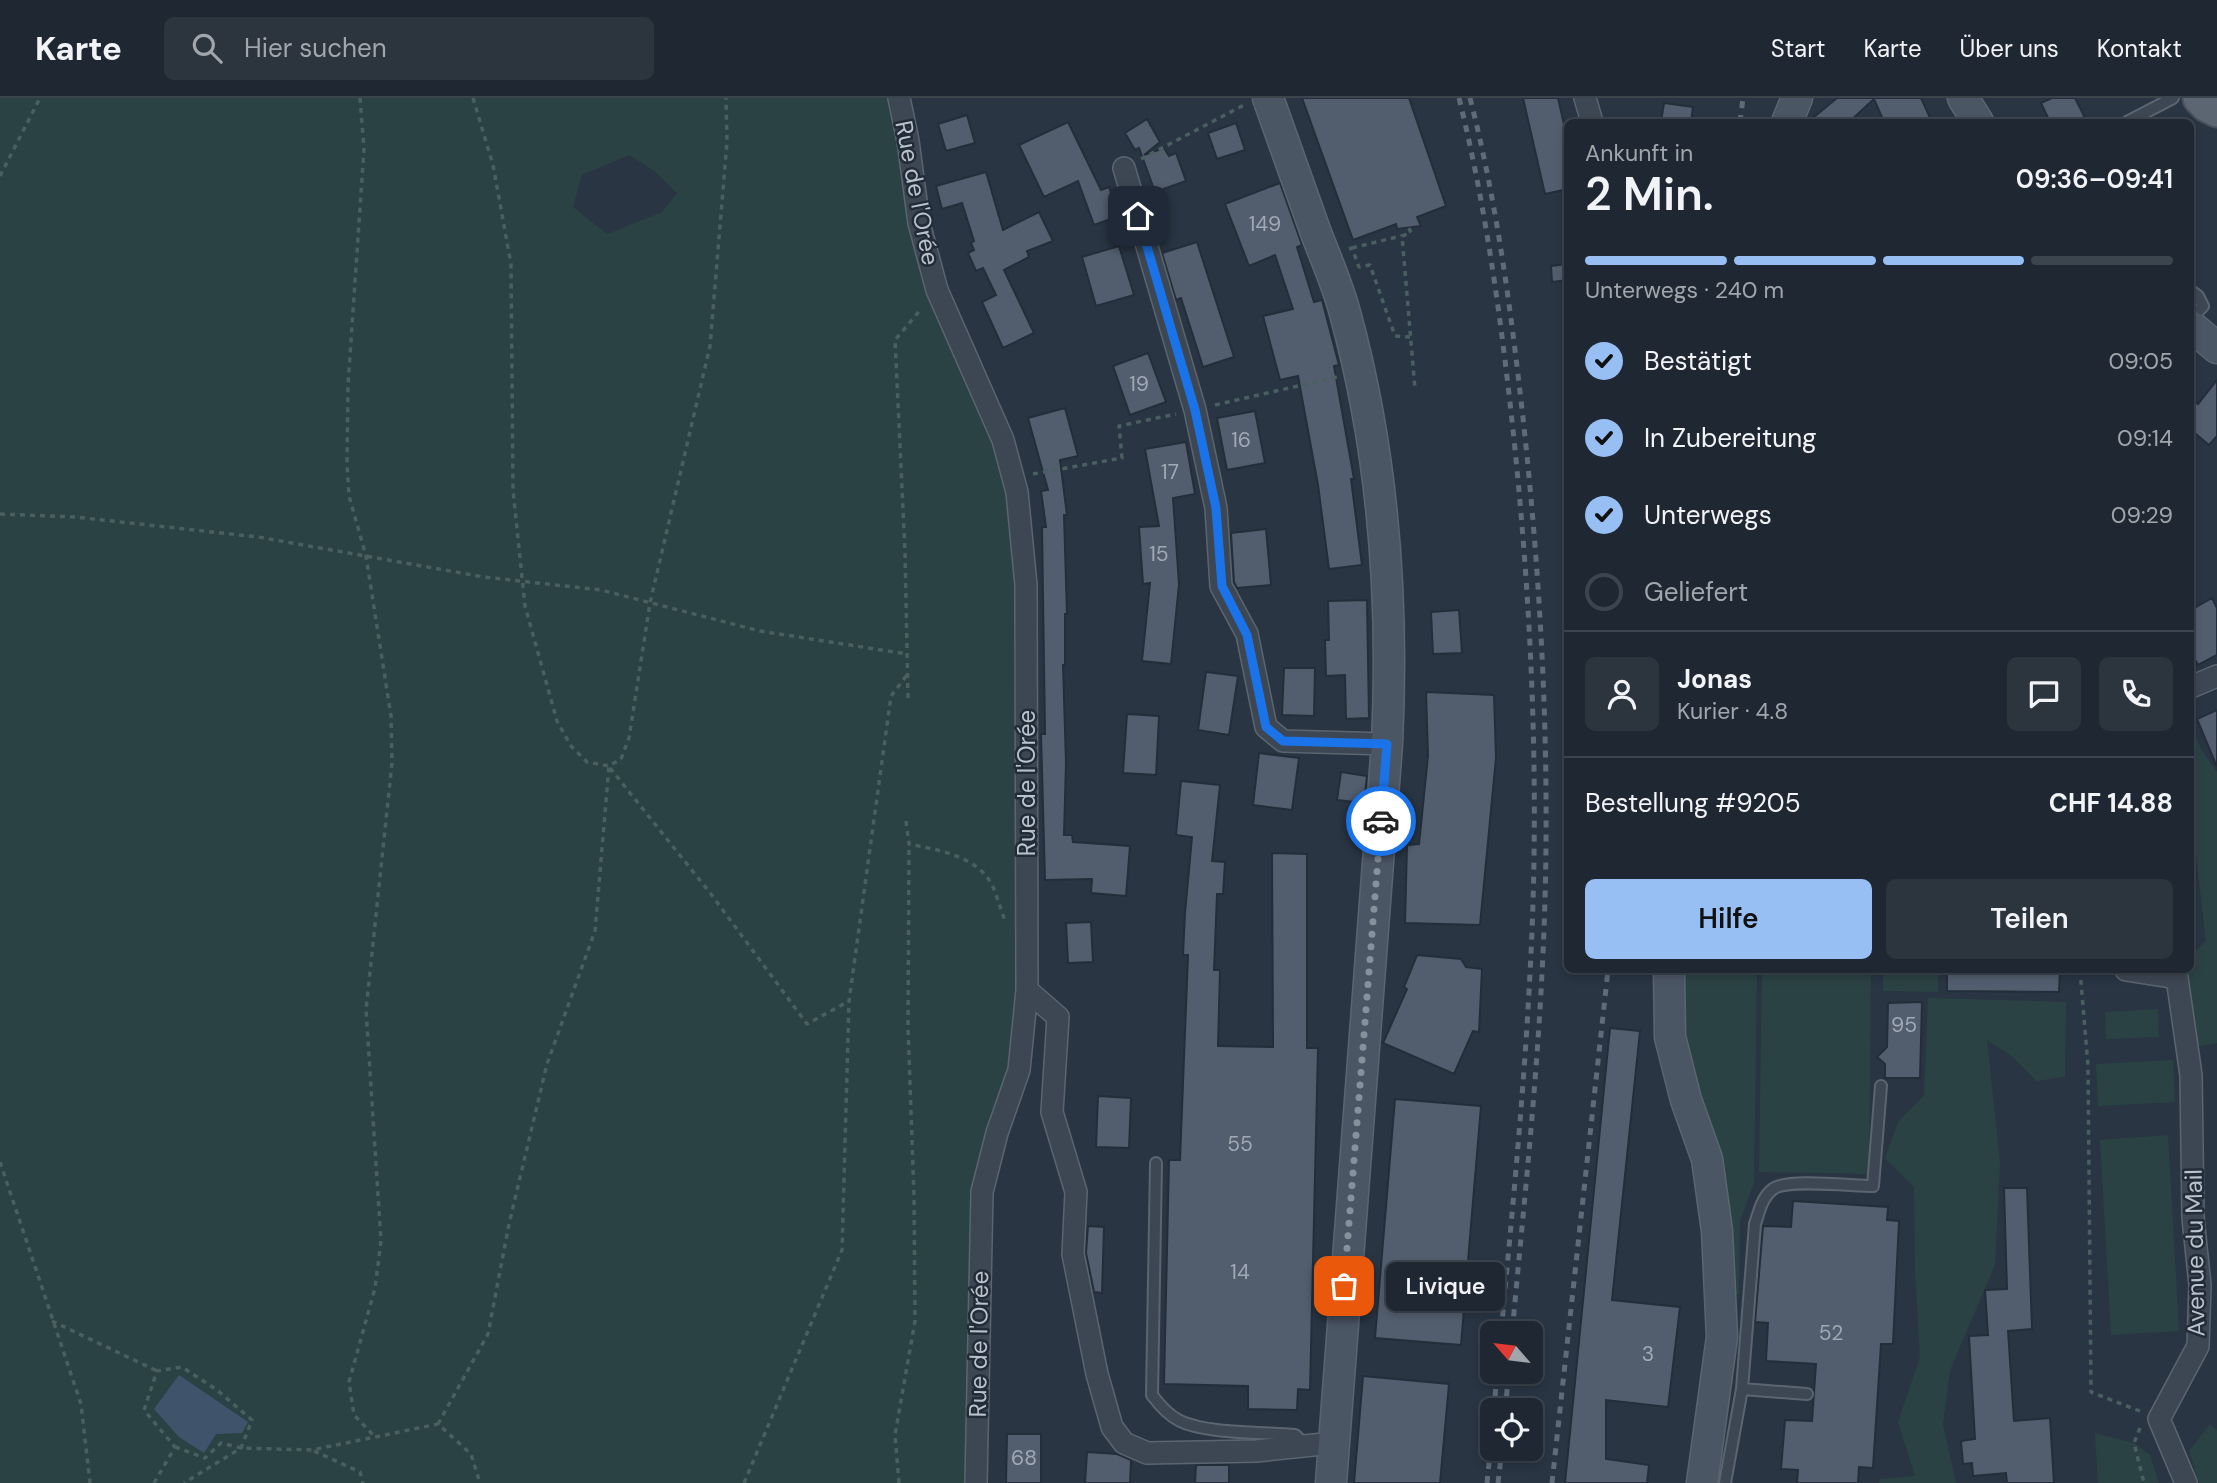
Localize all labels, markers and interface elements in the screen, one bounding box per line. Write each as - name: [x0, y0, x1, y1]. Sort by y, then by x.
- search box: [164, 17, 654, 80]
- text: Karte: [35, 27, 122, 70]
- icon: search: [188, 29, 226, 67]
- text: Hier suchen: [244, 31, 387, 65]
- text: Start: [1771, 33, 1825, 64]
- text: Karte: [1863, 33, 1922, 64]
- text: Über uns: [1960, 33, 2059, 64]
- text: Kontakt: [2097, 33, 2182, 64]
- street label: Rue de l'Orée: [888, 118, 947, 268]
- text: Ankunft in: [1585, 138, 1693, 168]
- text: 09:36–09:41: [2016, 162, 2173, 196]
- text: 2 Min.: [1585, 164, 1714, 224]
- pin: [1108, 186, 1168, 246]
- icon: home: [1119, 197, 1157, 235]
- house number: 149: [1249, 210, 1281, 238]
- text: Unterwegs · 240 m: [1585, 275, 1784, 305]
- icon: check: [1585, 342, 1623, 380]
- text: Bestätigt: [1644, 344, 1752, 378]
- text: 09:05: [2108, 346, 2173, 376]
- house number: 19: [1129, 370, 1149, 398]
- icon: check: [1585, 419, 1623, 457]
- text: In Zubereitung: [1644, 421, 1817, 455]
- text: 09:14: [2117, 423, 2173, 453]
- house number: 16: [1231, 426, 1251, 454]
- house number: 17: [1161, 458, 1179, 486]
- icon: check: [1585, 496, 1623, 534]
- text: Unterwegs: [1644, 498, 1772, 532]
- text: 09:29: [2111, 500, 2173, 530]
- house number: 15: [1149, 540, 1169, 568]
- text: Geliefert: [1644, 575, 1748, 609]
- button: person: [1585, 657, 1659, 731]
- button: chat: [2007, 657, 2081, 731]
- button: phone: [2099, 657, 2173, 731]
- text: Jonas: [1677, 662, 1752, 696]
- text: Kurier · 4.8: [1677, 696, 1788, 726]
- street label: Rue de l'Orée: [1011, 710, 1042, 856]
- courier: [1346, 786, 1416, 856]
- text: Bestellung #9205: [1585, 786, 1801, 820]
- text: CHF 14.88: [2049, 786, 2173, 820]
- icon: car: [1362, 802, 1400, 840]
- button: Hilfe: [1585, 879, 1872, 959]
- button: Teilen: [1886, 879, 2173, 959]
- house number: 95: [1891, 1011, 1917, 1039]
- house number: 55: [1227, 1130, 1253, 1158]
- street label: Avenue du Mail: [2178, 1169, 2211, 1337]
- pin: [1314, 1256, 1374, 1316]
- house number: 14: [1230, 1258, 1250, 1286]
- callout: Livique: [1386, 1262, 1505, 1310]
- icon: bag: [1325, 1267, 1363, 1305]
- street label: Rue de l'Orée: [962, 1270, 995, 1418]
- text: Livique: [1406, 1271, 1485, 1301]
- house number: 52: [1819, 1319, 1843, 1347]
- north arrow: [1480, 1321, 1544, 1384]
- map controls: [1480, 1321, 1543, 1461]
- house number: 3: [1642, 1340, 1654, 1368]
- button: locate: [1480, 1398, 1543, 1461]
- house number: 68: [1011, 1444, 1037, 1472]

